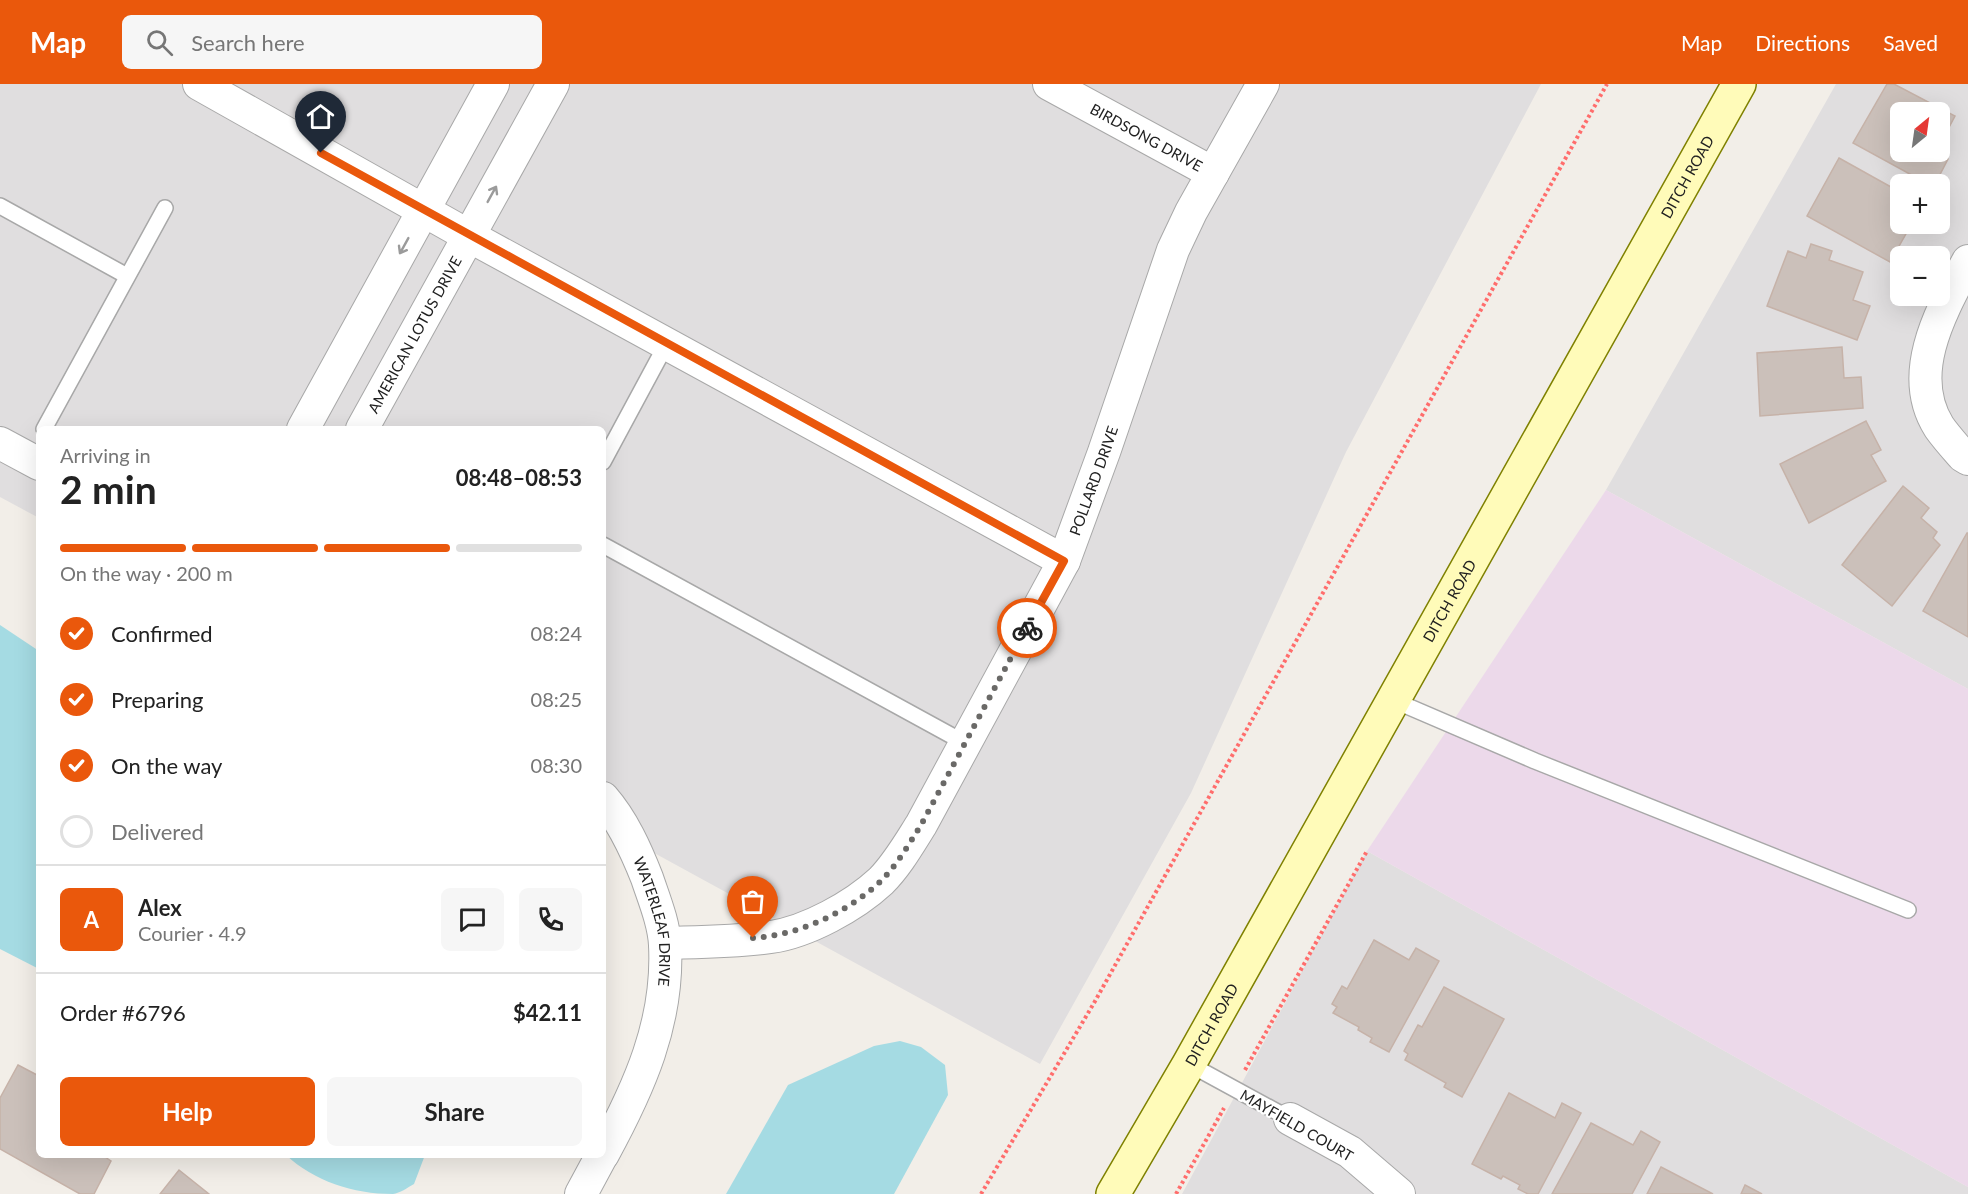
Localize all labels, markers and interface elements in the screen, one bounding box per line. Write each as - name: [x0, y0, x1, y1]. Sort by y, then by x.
- search box: [122, 15, 542, 69]
- text: Map: [30, 25, 86, 59]
- icon: search: [143, 26, 176, 59]
- text: Search here: [191, 29, 305, 56]
- text: Map: [1681, 30, 1722, 55]
- text: Directions: [1755, 30, 1850, 55]
- text: Saved: [1883, 30, 1938, 55]
- pin: [295, 91, 346, 153]
- street label: BIRDSONG DRIVE: [1087, 99, 1206, 175]
- icon: home: [304, 100, 337, 133]
- north arrow: [1890, 102, 1950, 162]
- map controls: [1890, 102, 1950, 306]
- street label: DITCH ROAD: [1657, 132, 1717, 221]
- button: +: [1890, 174, 1950, 234]
- one-way arrow: [486, 186, 498, 203]
- one-way arrow: [398, 236, 409, 254]
- button: −: [1890, 246, 1950, 306]
- street label: AMERICAN LOTUS DRIVE: [364, 253, 465, 416]
- street label: POLLARD DRIVE: [1065, 423, 1121, 538]
- text: Arriving in: [60, 443, 151, 467]
- text: 08:48–08:53: [456, 464, 582, 491]
- text: 2 min: [60, 466, 157, 512]
- street label: DITCH ROAD: [1419, 556, 1479, 645]
- text: On the way · 200 m: [60, 561, 233, 585]
- courier: [997, 598, 1057, 658]
- icon: bike: [1011, 612, 1044, 645]
- icon: check: [60, 617, 93, 650]
- text: Confirmed: [111, 620, 213, 647]
- text: 08:24: [531, 621, 582, 645]
- icon: check: [60, 683, 93, 716]
- text: Preparing: [111, 686, 203, 713]
- text: 08:25: [531, 687, 582, 711]
- icon: check: [60, 749, 93, 782]
- text: On the way: [111, 752, 222, 779]
- text: 08:30: [531, 753, 582, 777]
- text: Delivered: [111, 818, 204, 845]
- street label: WATERLEAF DRIVE: [630, 854, 674, 987]
- pin: [727, 876, 778, 938]
- icon: bag: [736, 885, 769, 918]
- button: chat: [441, 888, 504, 951]
- button: phone: [519, 888, 582, 951]
- text: Alex: [138, 894, 182, 921]
- text: A: [84, 906, 99, 933]
- text: Courier · 4.9: [138, 921, 247, 945]
- street label: DITCH ROAD: [1181, 980, 1242, 1069]
- text: Order #6796: [60, 999, 186, 1026]
- text: $42.11: [513, 999, 582, 1026]
- button: Help: [60, 1077, 315, 1146]
- button: Share: [327, 1077, 582, 1146]
- street label: MAYFIELD COURT: [1237, 1085, 1357, 1165]

